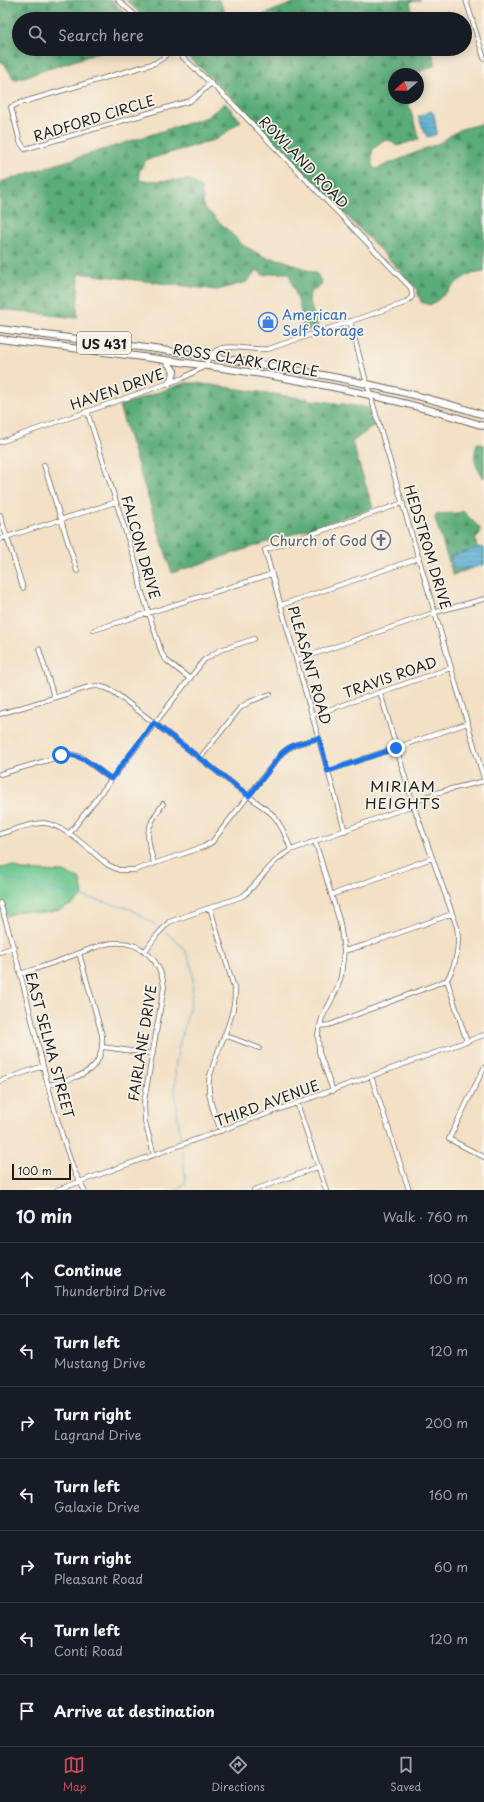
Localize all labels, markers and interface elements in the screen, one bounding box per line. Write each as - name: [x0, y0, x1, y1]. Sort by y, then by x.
- search box: [12, 12, 472, 56]
- icon: search: [26, 23, 48, 45]
- text: Search here: [58, 23, 144, 46]
- north arrow: [388, 68, 424, 104]
- street label: RADFORD CIRCLE: [30, 89, 158, 147]
- street label: ROWLAND ROAD: [254, 111, 354, 213]
- place label: American Self Storage: [282, 304, 364, 341]
- shop icon: American Self Storage: [257, 311, 279, 333]
- road number: US 431: [77, 332, 131, 354]
- street label: ROSS CLARK CIRCLE: [172, 338, 321, 382]
- street label: HAVEN DRIVE: [67, 363, 167, 415]
- street label: HEDSTROM DRIVE: [399, 482, 457, 612]
- street label: FALCON DRIVE: [116, 493, 166, 601]
- church icon: Church of God: [370, 529, 392, 551]
- place label: Church of God: [269, 530, 367, 551]
- street label: PLEASANT ROAD: [283, 603, 337, 727]
- street label: TRAVIS ROAD: [340, 651, 440, 703]
- route end: [387, 739, 405, 757]
- route start: [52, 746, 70, 764]
- district label: MIRIAM HEIGHTS: [365, 774, 441, 814]
- street label: EAST SELMA STREET: [20, 970, 80, 1121]
- street label: FAIRLANE DRIVE: [122, 983, 162, 1103]
- street label: THIRD AVENUE: [212, 1074, 322, 1132]
- scale bar: [12, 1162, 71, 1181]
- text: 100 m: [18, 1162, 52, 1179]
- text: 10 min: [16, 1203, 72, 1229]
- text: Walk · 760 m: [383, 1207, 468, 1226]
- text: Continue: [54, 1258, 122, 1281]
- icon: ahead: [16, 1268, 38, 1290]
- text: 100 m: [428, 1269, 468, 1288]
- text: Thunderbird Drive: [54, 1281, 166, 1300]
- text: Turn left: [54, 1330, 120, 1353]
- icon: left: [16, 1340, 38, 1362]
- text: 120 m: [429, 1341, 468, 1360]
- text: Mustang Drive: [54, 1353, 146, 1372]
- text: Turn right: [54, 1402, 131, 1425]
- icon: right: [16, 1412, 38, 1434]
- text: 200 m: [425, 1413, 468, 1432]
- text: Lagrand Drive: [54, 1425, 141, 1444]
- text: Turn left: [54, 1474, 120, 1497]
- icon: left: [16, 1484, 38, 1506]
- text: 160 m: [429, 1485, 468, 1504]
- text: Galaxie Drive: [54, 1497, 140, 1516]
- text: Turn right: [54, 1546, 131, 1569]
- icon: right: [16, 1556, 38, 1578]
- text: 60 m: [434, 1557, 468, 1576]
- text: Pleasant Road: [54, 1569, 143, 1588]
- text: Turn left: [54, 1618, 120, 1641]
- icon: left: [16, 1628, 38, 1650]
- text: 120 m: [429, 1629, 468, 1648]
- text: Conti Road: [54, 1641, 123, 1660]
- text: Arrive at destination: [54, 1699, 215, 1722]
- icon: arrive: [16, 1700, 38, 1722]
- tab: Map: [63, 1754, 86, 1795]
- tab: Directions: [211, 1754, 265, 1795]
- tab: Saved: [390, 1754, 421, 1795]

